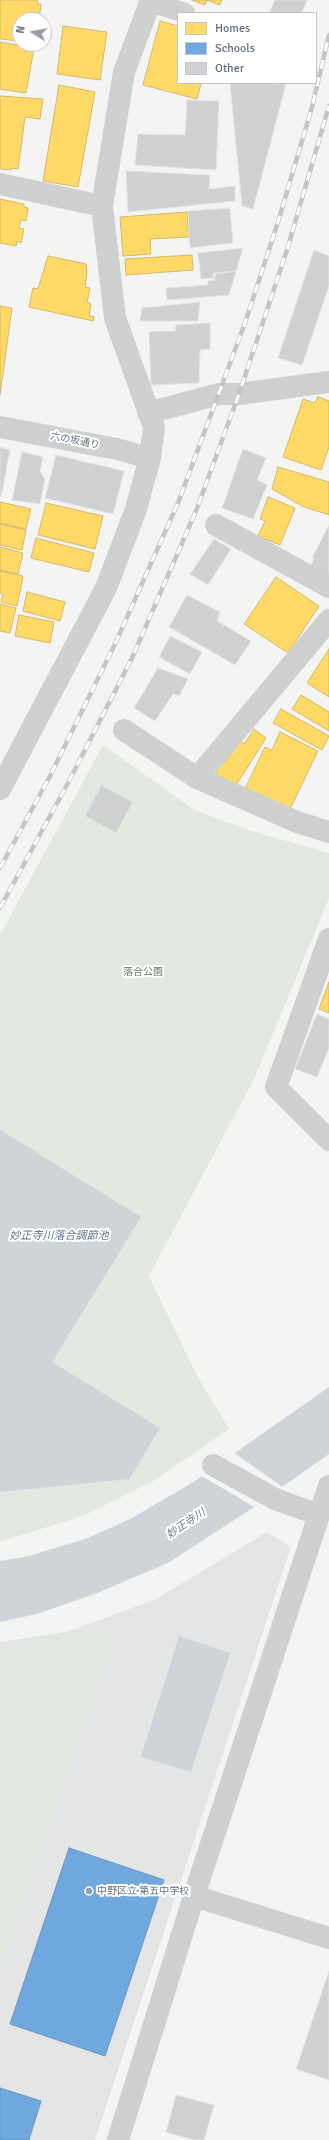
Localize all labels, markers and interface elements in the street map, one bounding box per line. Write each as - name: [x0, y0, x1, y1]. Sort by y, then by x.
- north arrow: [12, 12, 52, 52]
- legend: [177, 12, 317, 84]
- text: Homes: [215, 21, 250, 36]
- text: N: [14, 25, 28, 35]
- text: Schools: [215, 41, 255, 56]
- text: Other: [215, 61, 244, 76]
- street label: 六の坂通り: [49, 430, 101, 452]
- park label: 落合公園: [123, 966, 163, 978]
- water label: 妙正寺川落合調節池: [10, 1229, 108, 1243]
- water label: 妙正寺川: [164, 1506, 208, 1542]
- place label: 中野区立 第五中学校: [97, 1885, 189, 1897]
- marker: 中野区立 第五中学校: [84, 1886, 94, 1896]

